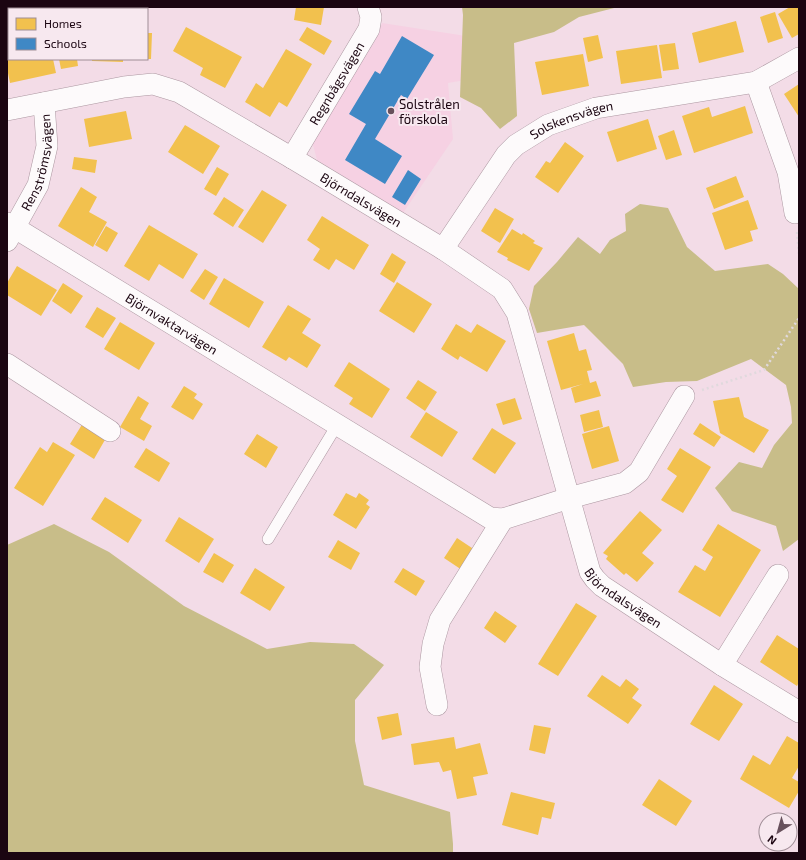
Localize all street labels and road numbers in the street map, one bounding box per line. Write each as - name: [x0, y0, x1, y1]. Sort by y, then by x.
- street label: Regnbågsvägen: [306, 39, 368, 128]
- street label: Solskensvägen: [527, 97, 614, 143]
- street label: Renströmsvägen: [17, 113, 56, 213]
- street label: Björndalsvägen: [317, 169, 405, 230]
- street label: Björnvaktarvägen: [123, 289, 221, 358]
- street label: Björndalsvägen: [581, 564, 665, 631]

